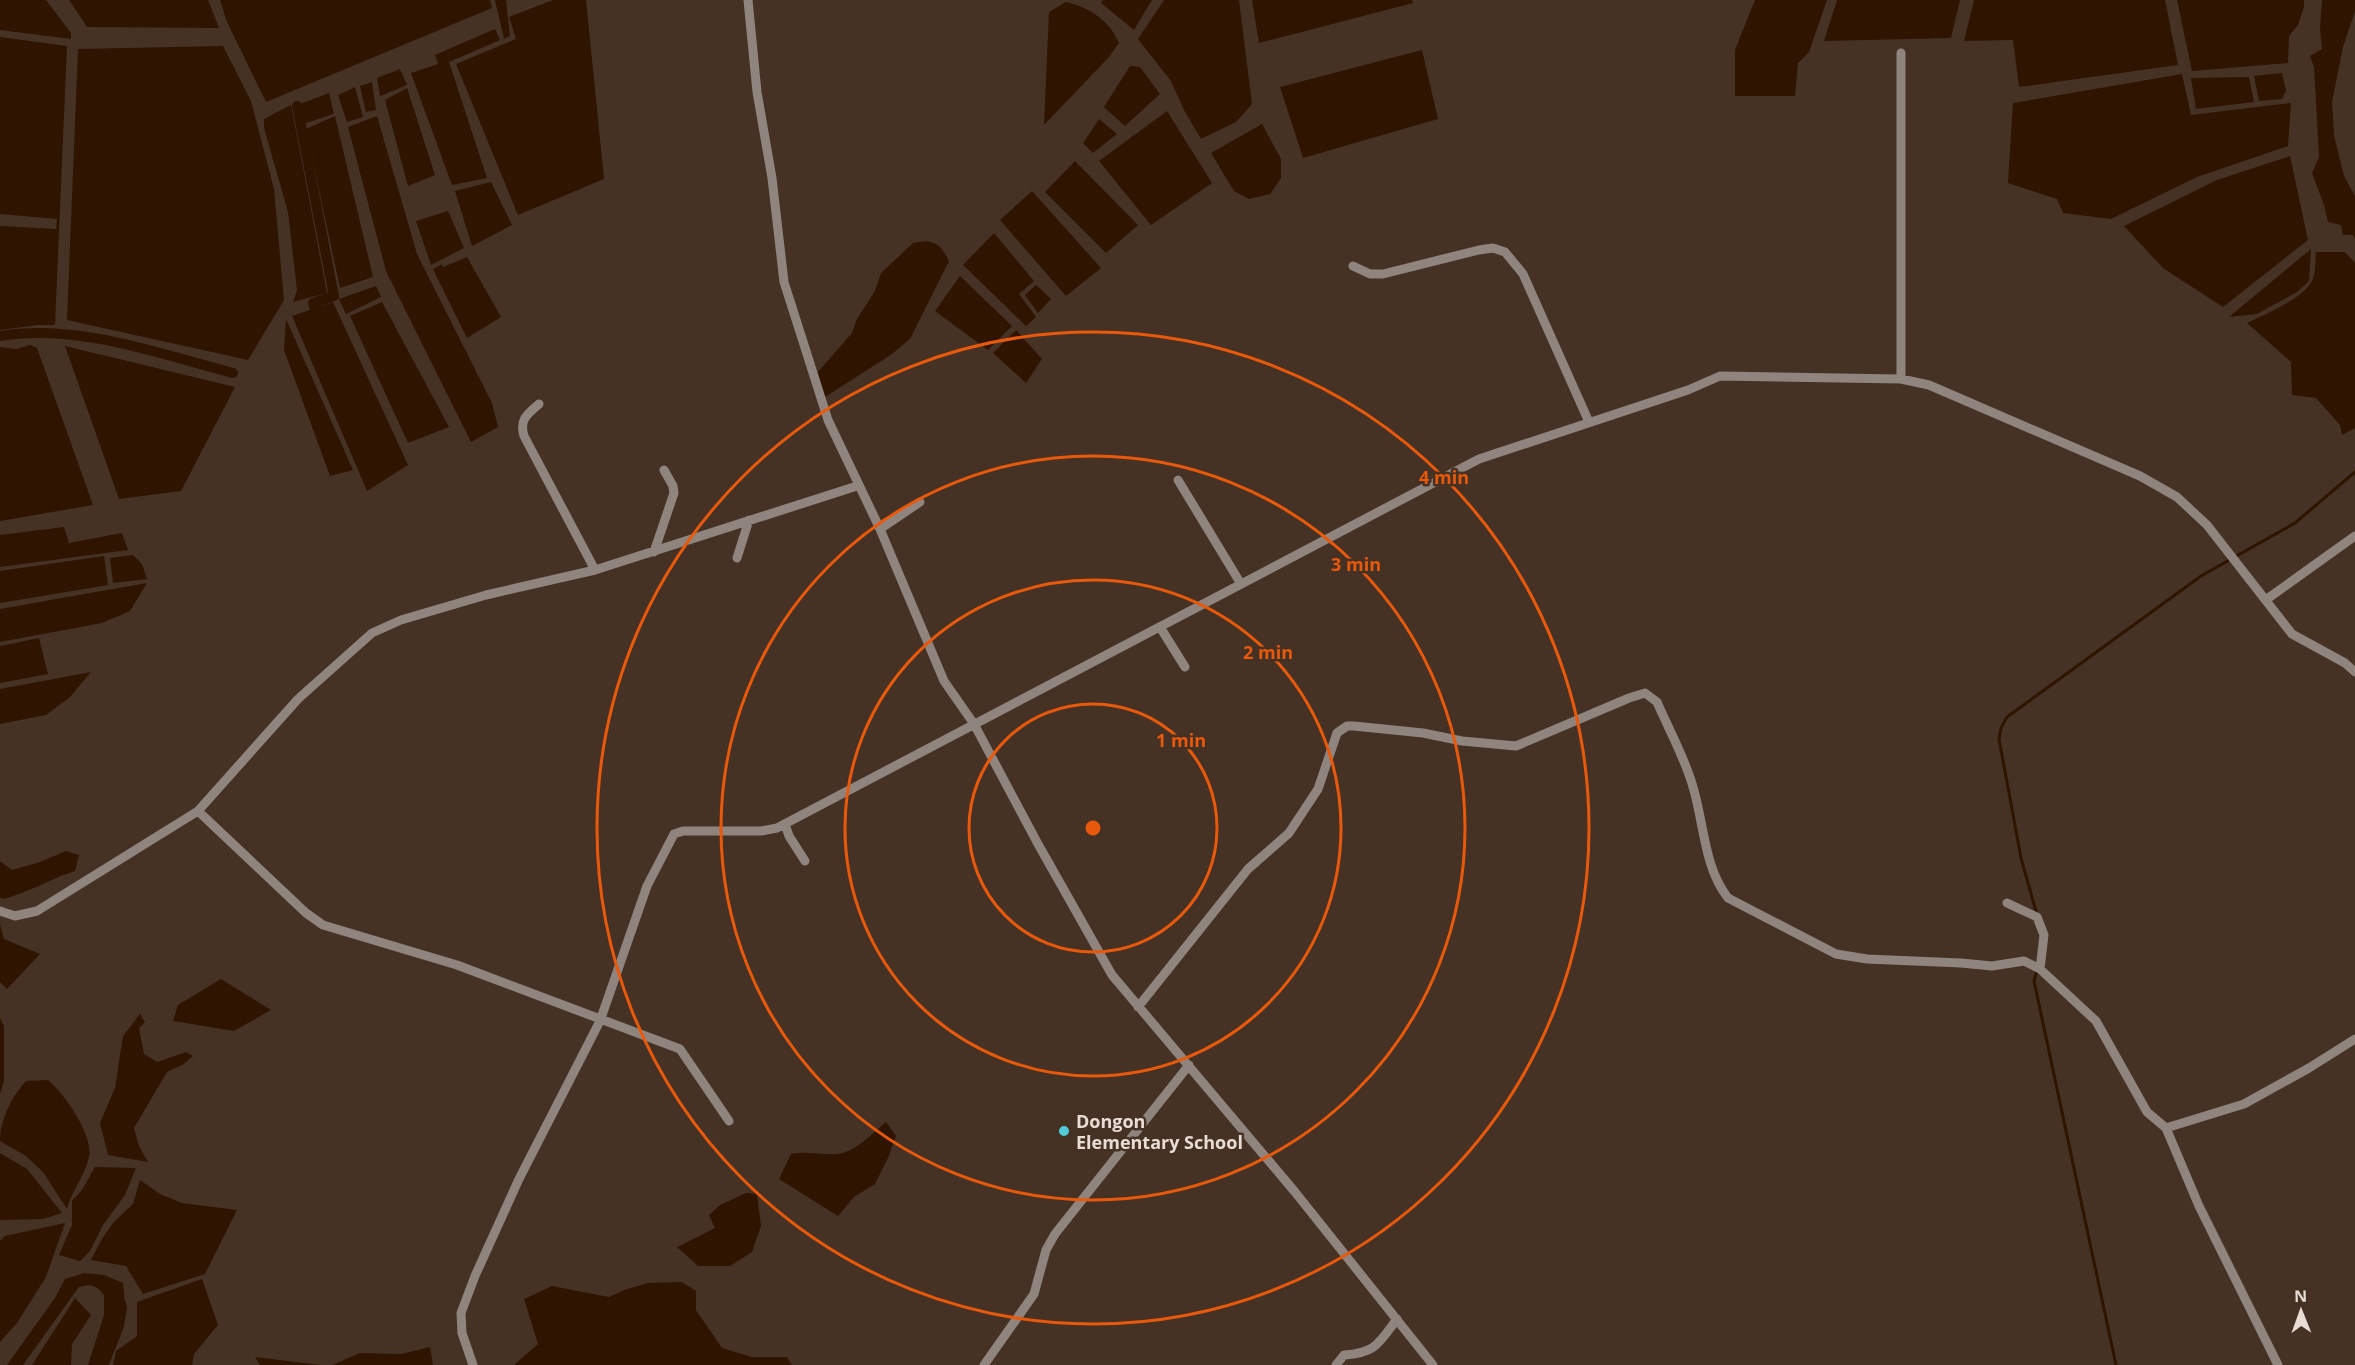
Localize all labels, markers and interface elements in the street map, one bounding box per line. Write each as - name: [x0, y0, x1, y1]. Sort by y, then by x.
- text: 4 min: [1419, 465, 1469, 489]
- text: 3 min: [1331, 552, 1381, 576]
- text: 2 min: [1243, 640, 1293, 664]
- text: 1 min: [1156, 728, 1206, 752]
- centre of rings: [1083, 818, 1103, 838]
- place label: Dongon Elementary School: [1076, 1109, 1243, 1154]
- marker: Dongon Elementary School: [1057, 1124, 1071, 1138]
- north arrow: [2271, 1281, 2331, 1341]
- text: N: [2294, 1285, 2307, 1307]

